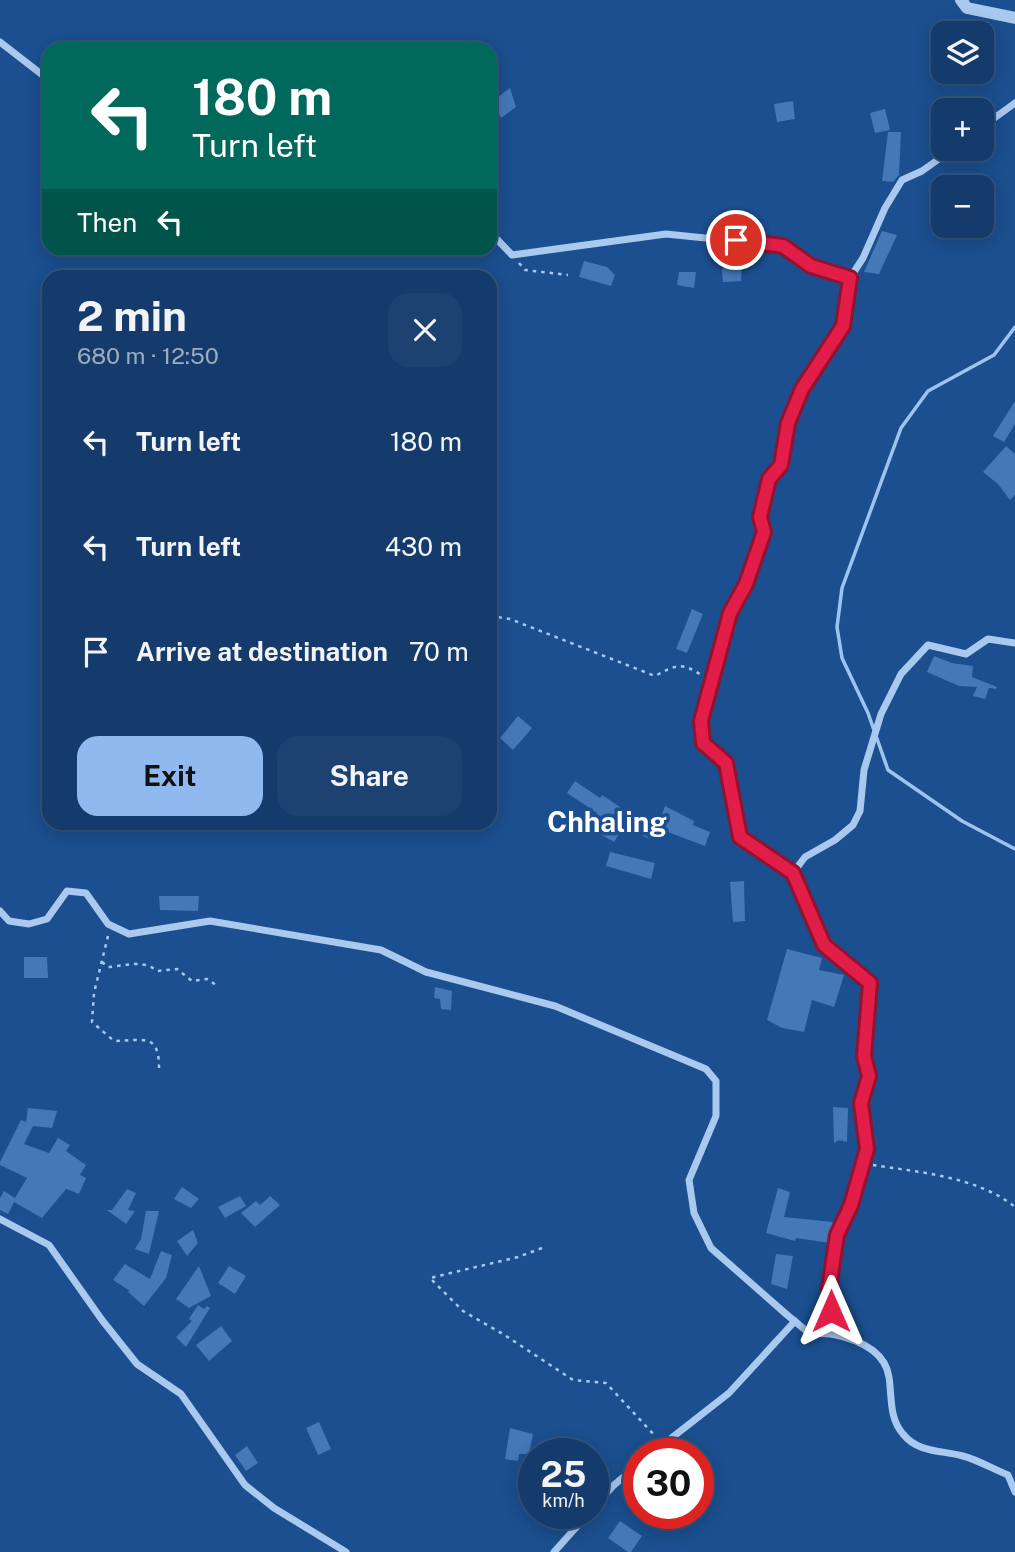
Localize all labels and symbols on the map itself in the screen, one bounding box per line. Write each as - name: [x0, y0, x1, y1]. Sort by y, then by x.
- pin: [706, 210, 766, 270]
- district label: Chhaling: [547, 805, 667, 838]
- position arrow: [794, 1274, 868, 1348]
- speed limit sign: 30: [623, 1438, 714, 1529]

